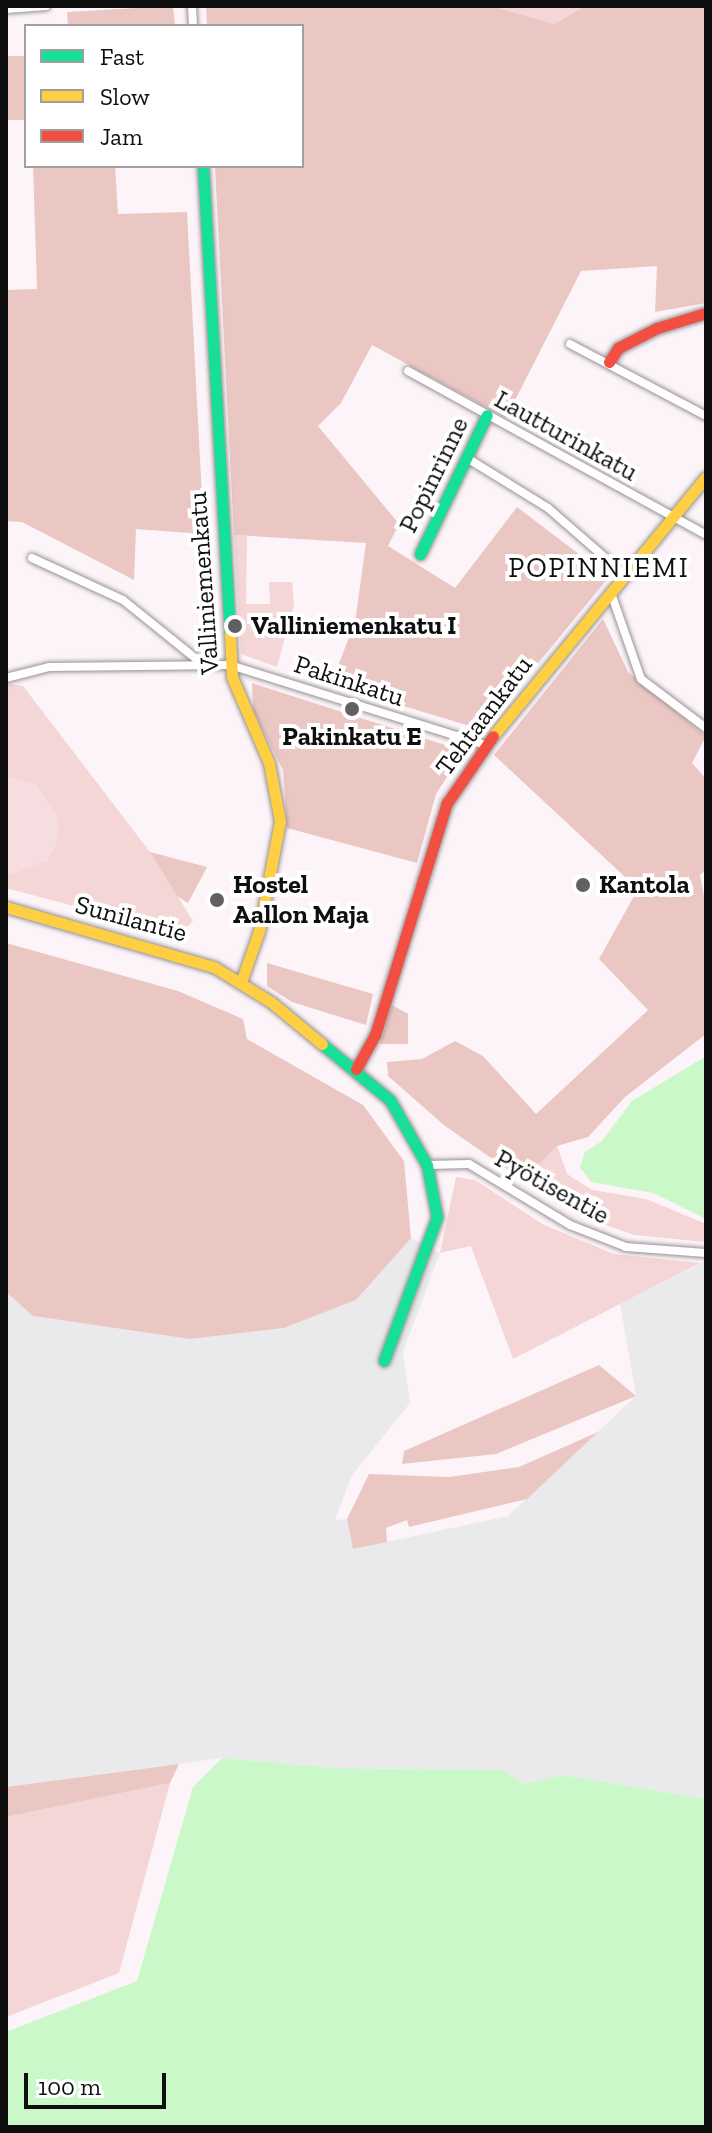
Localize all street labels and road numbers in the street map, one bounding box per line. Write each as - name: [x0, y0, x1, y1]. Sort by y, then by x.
- street label: Lautturinkatu: [489, 384, 643, 488]
- street label: Popinrinne: [393, 412, 475, 538]
- street label: Valliniemenkatu: [182, 491, 226, 675]
- street label: Pakinkatu: [290, 649, 408, 713]
- street label: Tehtaankatu: [429, 650, 539, 782]
- street label: Sunilantie: [72, 889, 190, 949]
- street label: Pyötisentie: [489, 1143, 615, 1231]

